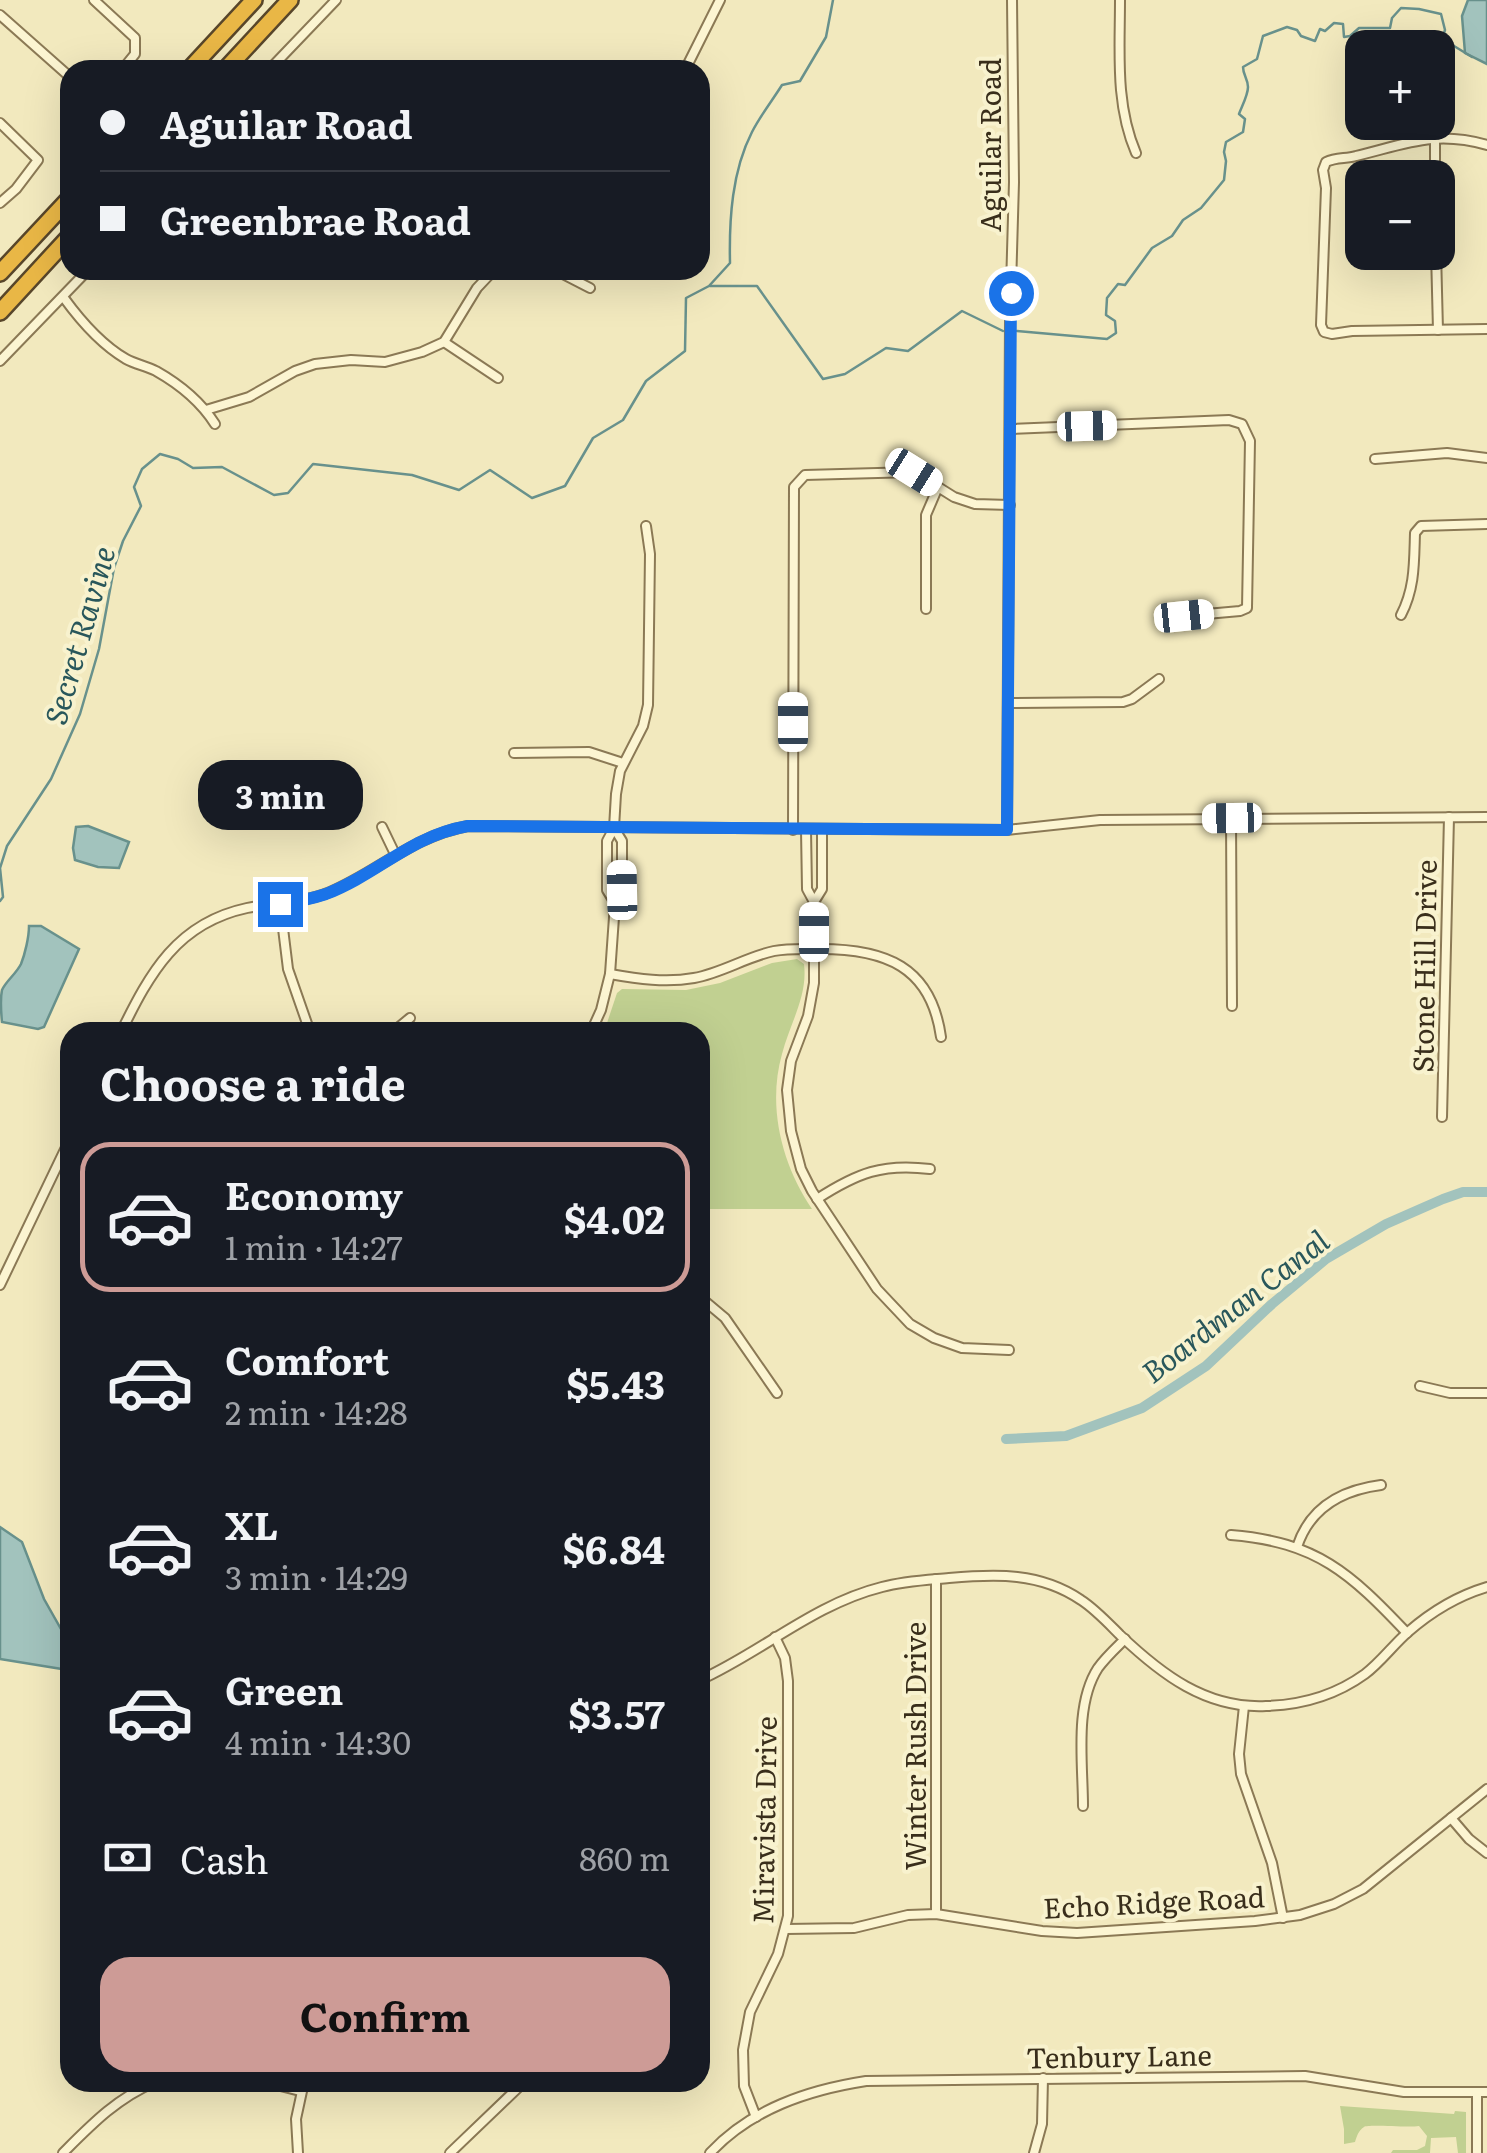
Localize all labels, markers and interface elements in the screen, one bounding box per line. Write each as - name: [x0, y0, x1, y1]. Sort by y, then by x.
- map controls: [1345, 30, 1455, 270]
- button: +: [1345, 30, 1455, 140]
- street label: Aguilar Road: [968, 58, 1010, 232]
- text: Aguilar Road: [160, 94, 413, 151]
- button: −: [1345, 160, 1455, 270]
- text: Greenbrae Road: [160, 190, 471, 247]
- route start: [989, 271, 1034, 316]
- car: [1056, 410, 1118, 442]
- car: [881, 443, 947, 501]
- water label: Secret Ravine: [32, 541, 124, 729]
- car: [1153, 598, 1215, 634]
- car: [778, 692, 808, 752]
- callout: 3 min: [198, 759, 362, 829]
- text: 3 min: [235, 771, 326, 819]
- car: [1202, 802, 1262, 834]
- street label: Stone Hill Drive: [1400, 859, 1446, 1073]
- car: [606, 860, 638, 920]
- route end: [258, 882, 303, 927]
- car: [799, 902, 829, 962]
- text: Choose a ride: [100, 1048, 406, 1115]
- text: Economy: [225, 1165, 403, 1222]
- icon: car: [105, 1172, 195, 1262]
- text: $4.02: [564, 1189, 665, 1246]
- water label: Boardman Canal: [1131, 1218, 1337, 1392]
- text: 1 min · 14:27: [225, 1222, 403, 1270]
- text: Comfort: [225, 1330, 389, 1387]
- icon: car: [105, 1337, 195, 1427]
- text: $5.43: [566, 1354, 665, 1411]
- text: 2 min · 14:28: [225, 1387, 408, 1435]
- text: XL: [225, 1495, 278, 1552]
- icon: car: [105, 1502, 195, 1592]
- text: $6.84: [562, 1519, 665, 1576]
- text: 3 min · 14:29: [225, 1552, 408, 1600]
- street label: Winter Rush Drive: [893, 1622, 935, 1870]
- text: Green: [225, 1660, 343, 1717]
- icon: car: [105, 1667, 195, 1757]
- text: $3.57: [568, 1684, 665, 1741]
- street label: Miravista Drive: [740, 1716, 786, 1924]
- text: 4 min · 14:30: [225, 1717, 411, 1765]
- text: Cash: [180, 1829, 269, 1886]
- icon: cash: [100, 1830, 155, 1885]
- text: 860 m: [579, 1833, 670, 1881]
- street label: Echo Ridge Road: [1042, 1874, 1266, 1928]
- button: Confirm: [100, 1957, 670, 2072]
- street label: Tenbury Lane: [1026, 2032, 1212, 2078]

